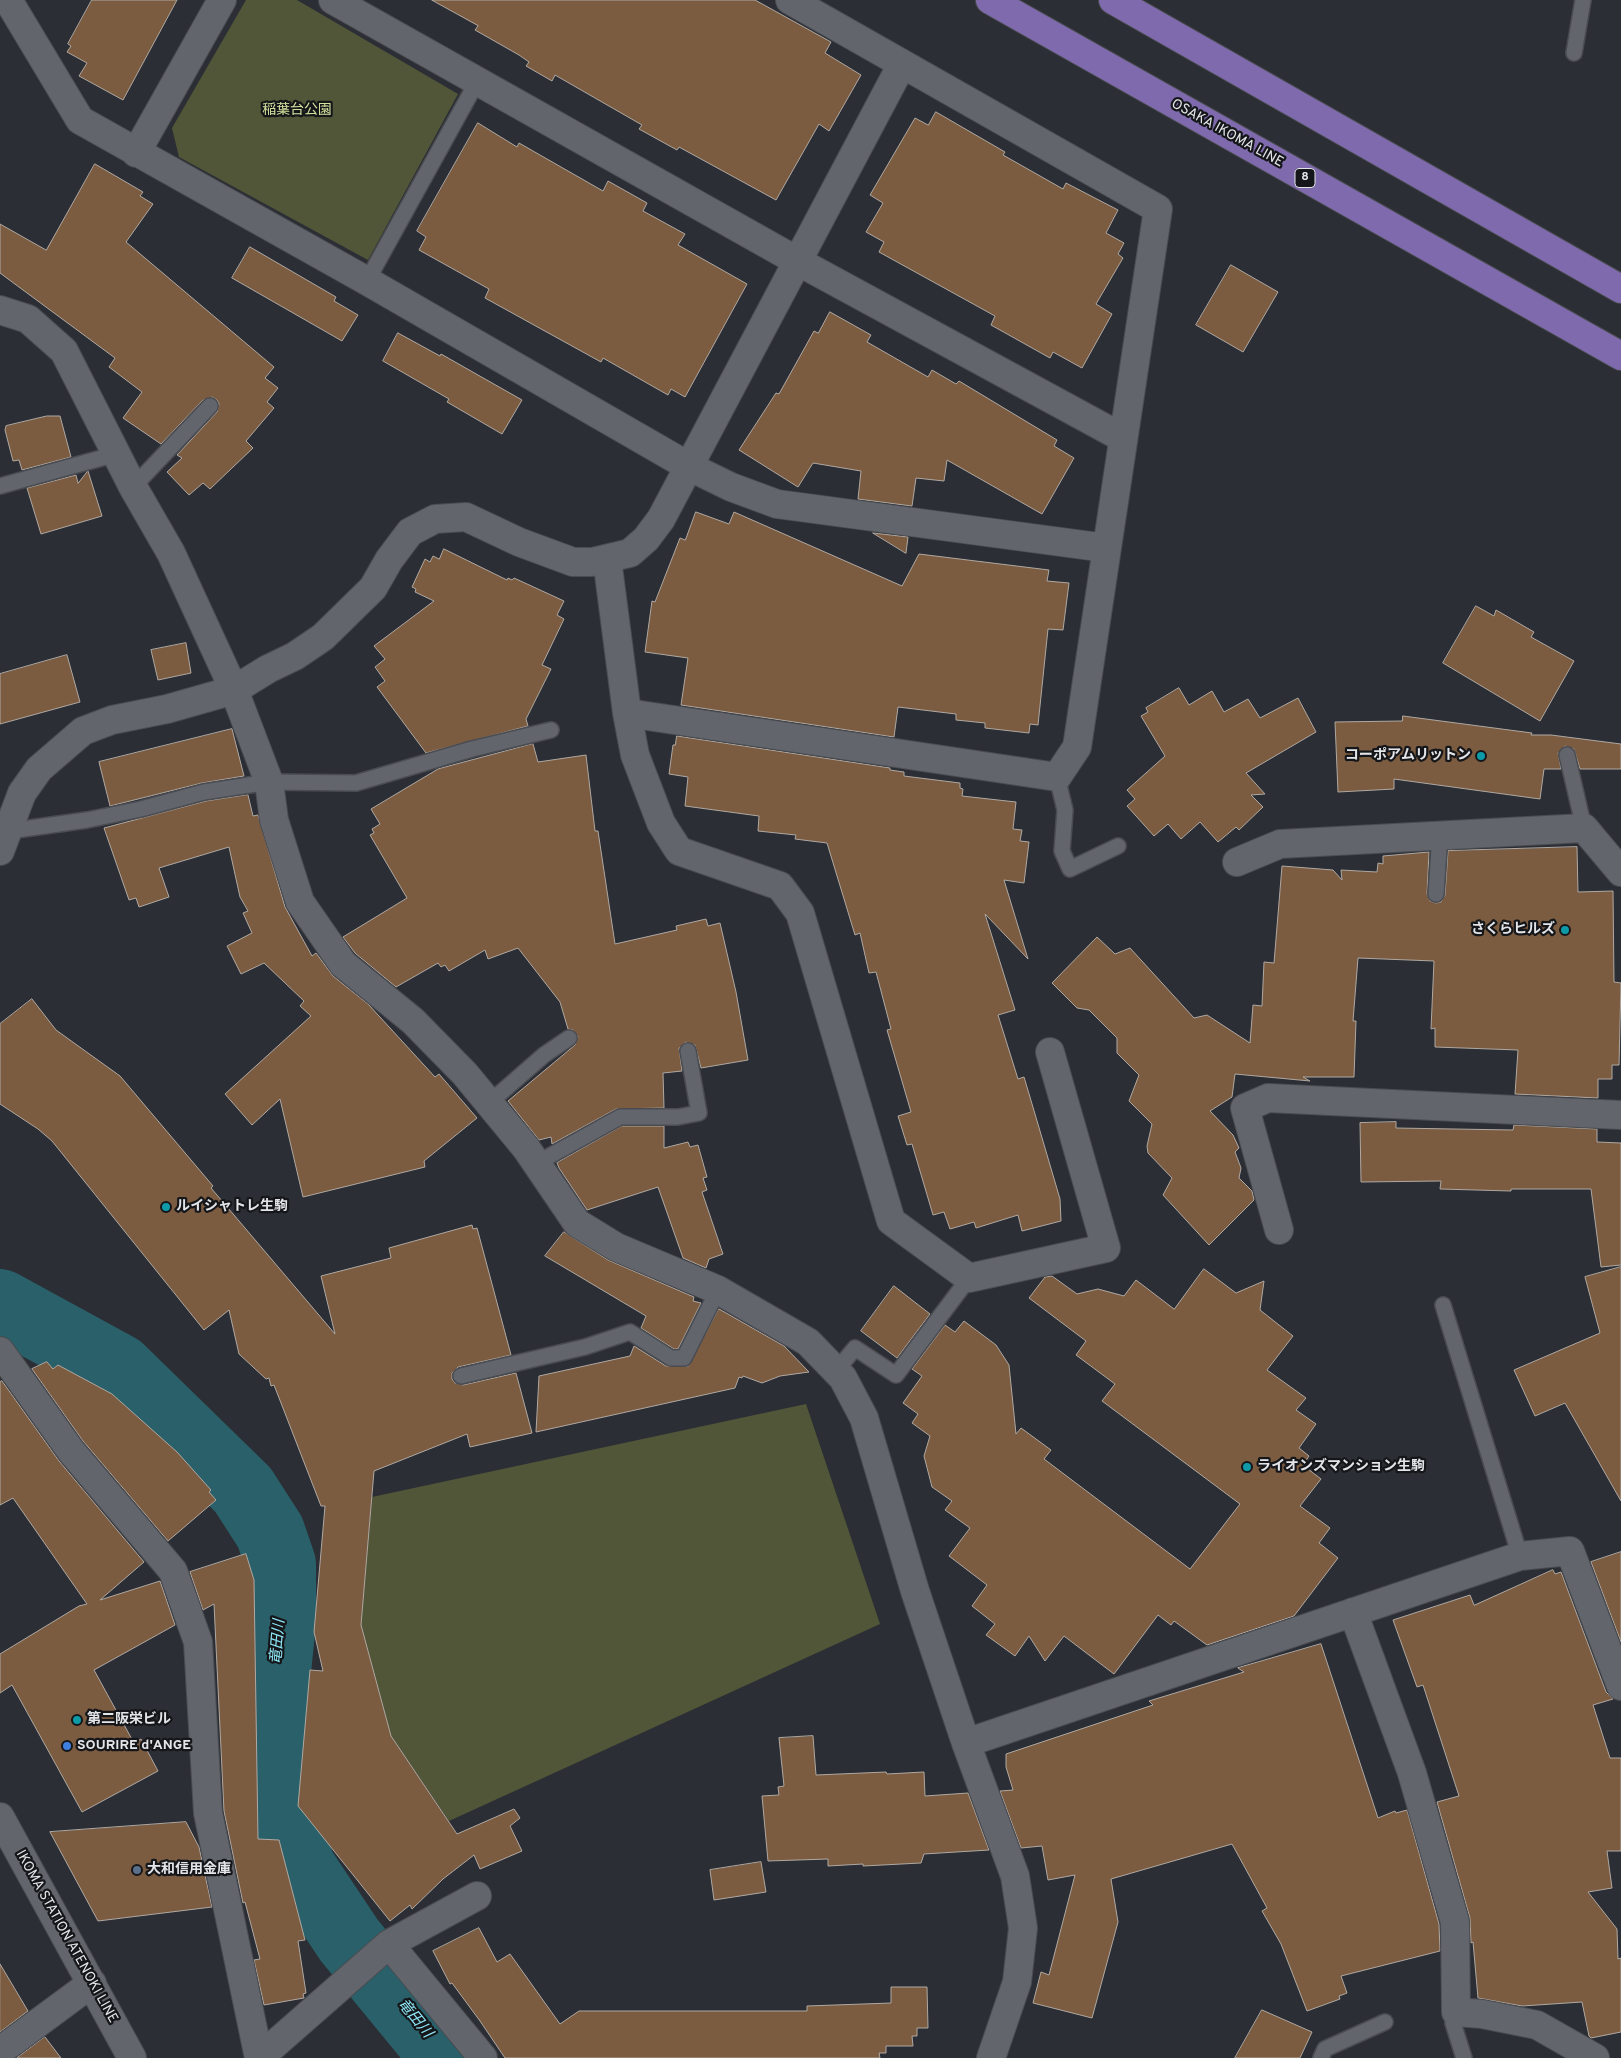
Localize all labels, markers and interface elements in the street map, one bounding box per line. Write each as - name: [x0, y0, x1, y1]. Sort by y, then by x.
- street label: OSAKA IKOMA LINE: [1168, 96, 1286, 172]
- park label: 稲葉台公園: [262, 103, 332, 119]
- road number: 8: [1295, 168, 1315, 188]
- place label: コーポアムリットン: [1345, 748, 1471, 764]
- marker: コーポアムリットン: [1475, 750, 1487, 762]
- place label: さくらヒルズ: [1471, 922, 1555, 938]
- marker: さくらヒルズ: [1559, 924, 1571, 936]
- place label: ルイシャトレ生駒: [176, 1199, 288, 1215]
- marker: ルイシャトレ生駒: [160, 1201, 172, 1213]
- place label: ライオンズマンション生駒: [1257, 1459, 1425, 1475]
- marker: ライオンズマンション生駒: [1241, 1461, 1253, 1473]
- water label: 竜田川: [268, 1619, 290, 1665]
- place label: 第二阪栄ビル: [87, 1712, 171, 1728]
- marker: 第二阪栄ビル: [71, 1714, 83, 1726]
- place label: SOURIRE d'ANGE: [77, 1738, 191, 1754]
- marker: SOURIRE d'ANGE: [61, 1740, 73, 1752]
- street label: IKOMA STATION ATENOKI LINE: [11, 1848, 121, 2026]
- place label: 大和信用金庫: [147, 1862, 231, 1878]
- marker: 大和信用金庫: [131, 1864, 143, 1876]
- water label: 竜田川: [393, 1996, 435, 2042]

